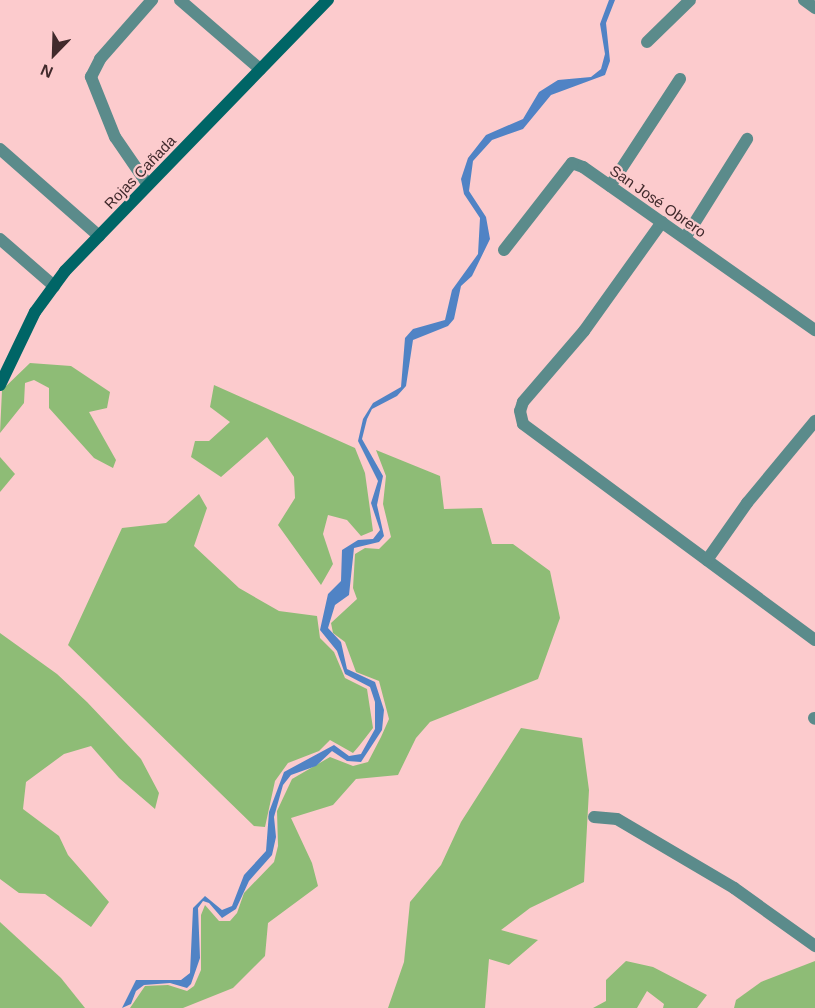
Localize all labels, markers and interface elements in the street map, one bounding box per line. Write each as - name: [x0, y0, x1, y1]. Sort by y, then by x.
- north arrow: [24, 24, 84, 84]
- text: N: [38, 61, 55, 81]
- street label: Rojas Cañada: [101, 132, 179, 212]
- street label: San José Obrero: [606, 161, 710, 241]

